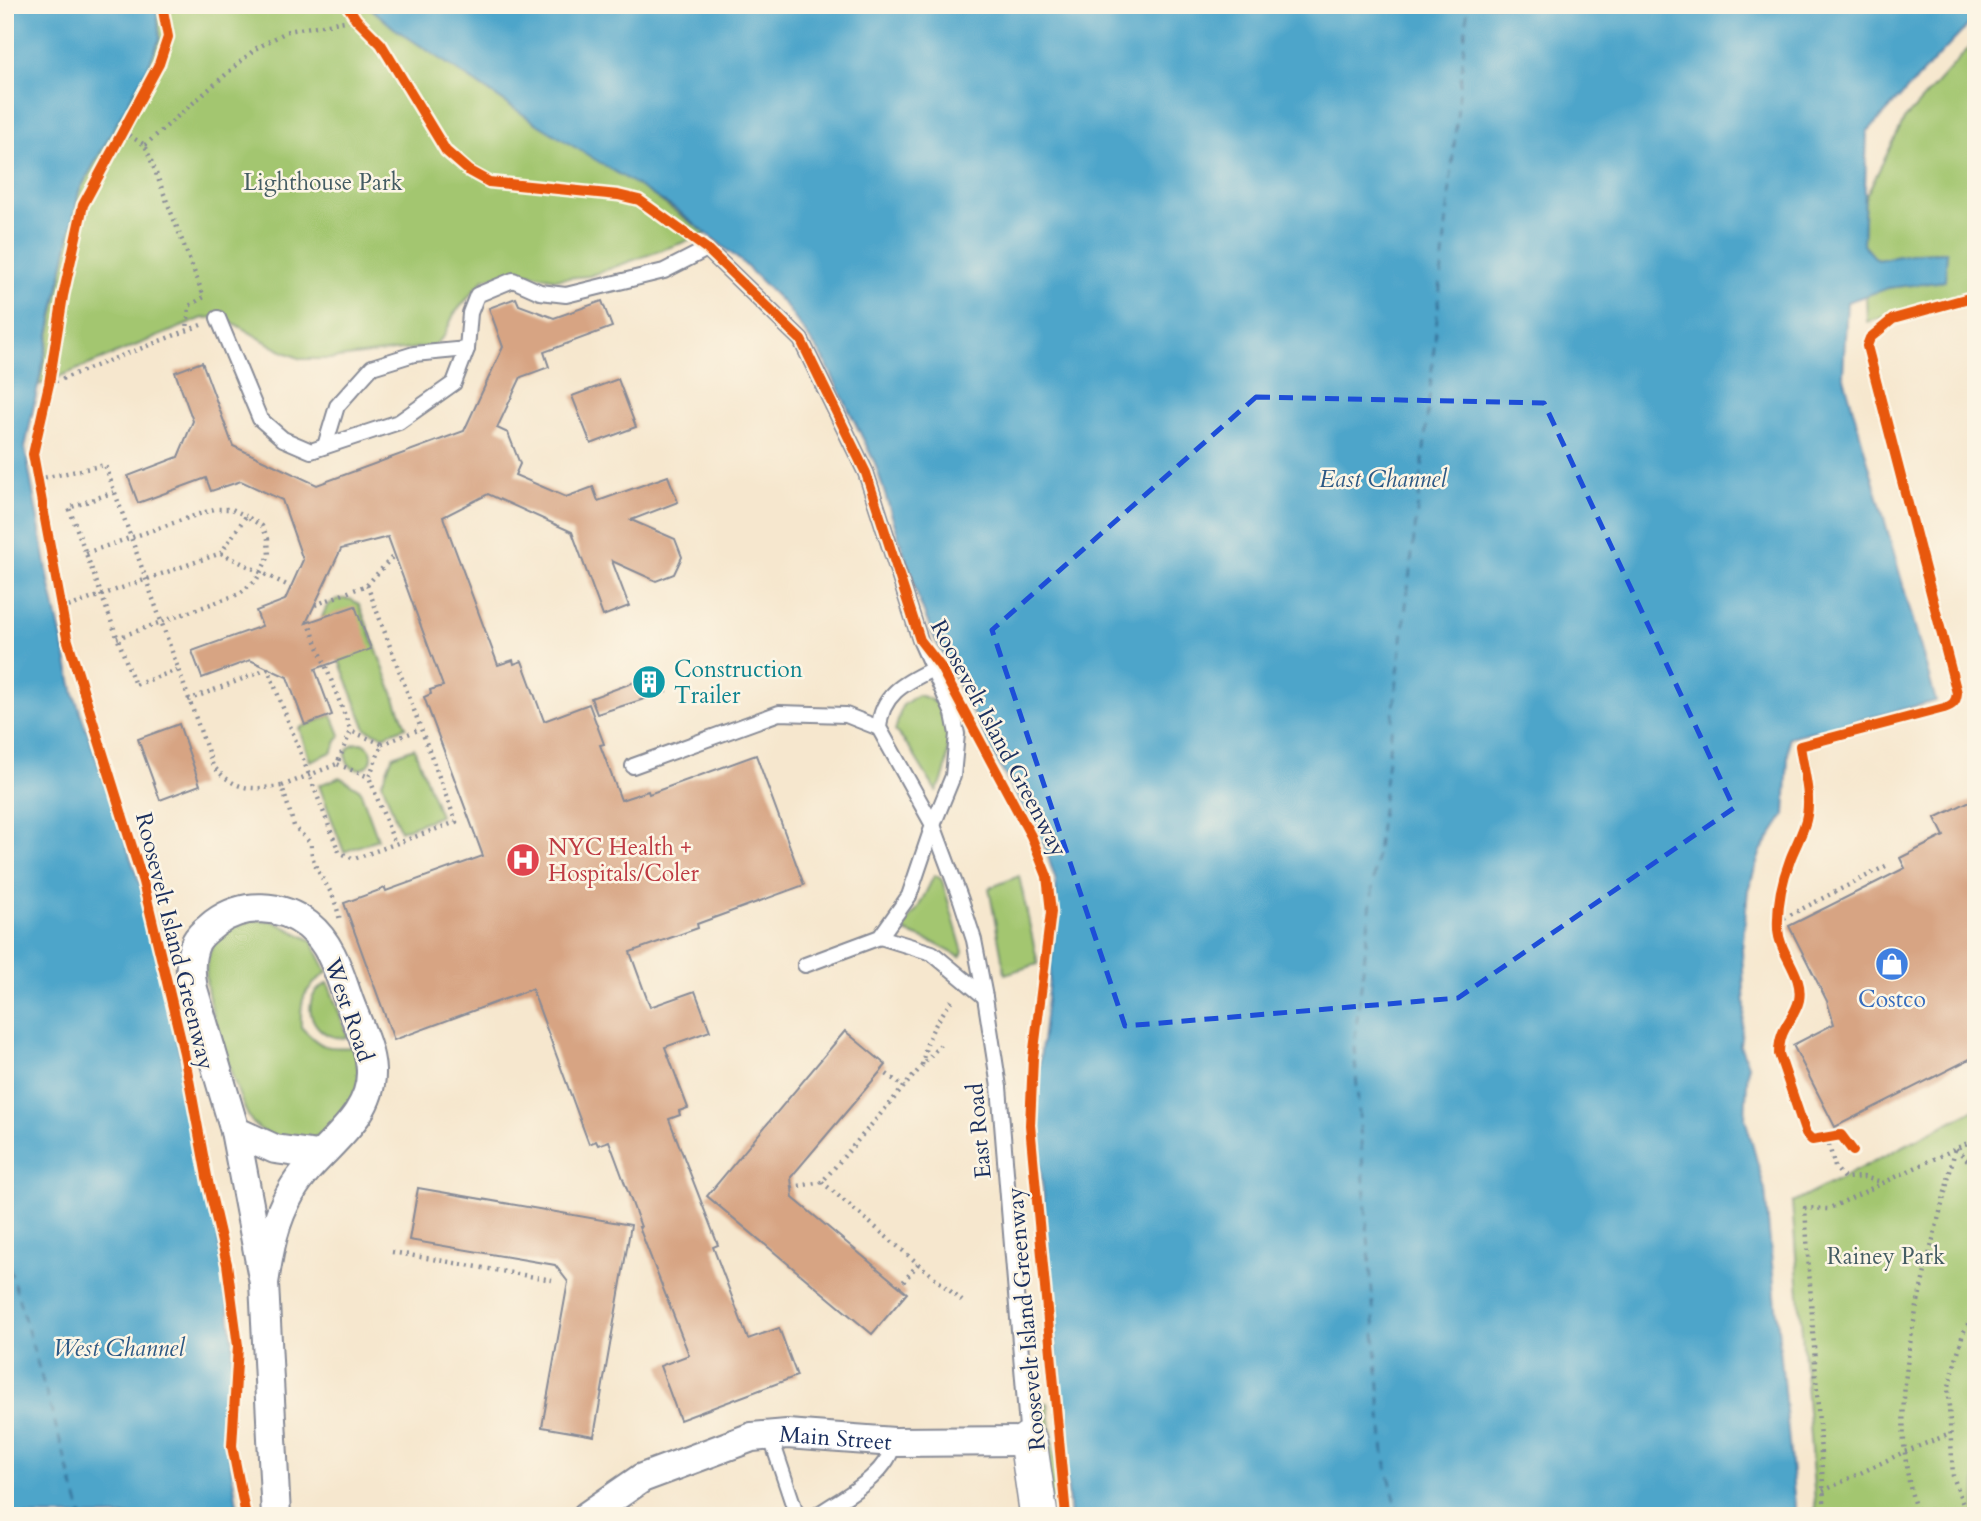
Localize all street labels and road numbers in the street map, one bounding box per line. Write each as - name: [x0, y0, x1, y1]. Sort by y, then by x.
- street label: Roosevelt Island Greenway: [923, 614, 1075, 862]
- street label: Roosevelt Island Greenway: [128, 809, 222, 1073]
- street label: West Road: [317, 953, 381, 1067]
- street label: East Road: [959, 1081, 999, 1180]
- street label: Roosevelt Island Greenway: [999, 1186, 1053, 1452]
- street label: Main Street: [778, 1418, 893, 1457]

